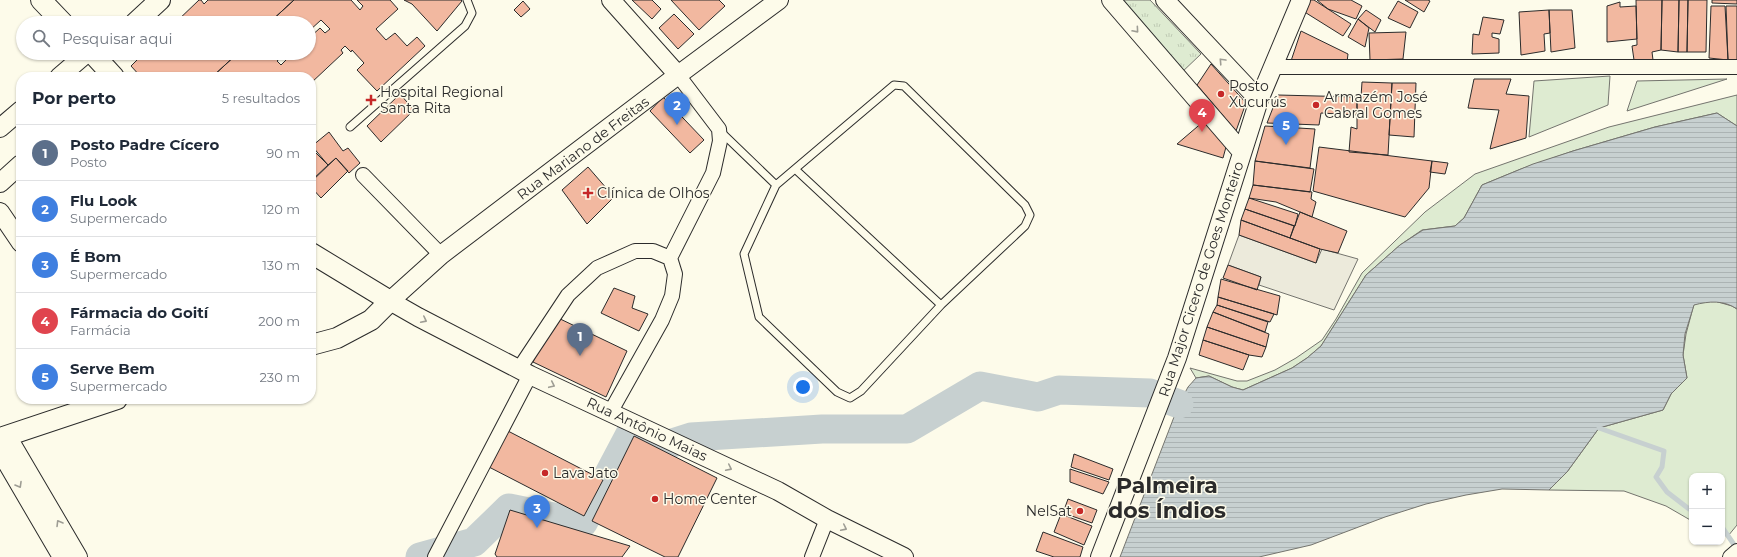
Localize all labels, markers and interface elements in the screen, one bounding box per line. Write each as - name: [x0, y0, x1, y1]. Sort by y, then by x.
- search box: [16, 16, 316, 60]
- one-way arrow: [1132, 25, 1139, 32]
- icon: search: [30, 27, 52, 49]
- text: Pesquisar aqui: [62, 29, 173, 48]
- one-way arrow: [1220, 58, 1227, 66]
- place label: Posto Xucurús: [1229, 77, 1287, 111]
- place label: Hospital Regional Santa Rita: [380, 83, 503, 117]
- text: Por perto: [32, 88, 116, 108]
- place label: Armazém José Cabral Gomes: [1324, 88, 1428, 122]
- marker: Posto Xucurús: [1216, 89, 1226, 99]
- text: 5 resultados: [222, 90, 300, 106]
- street label: Rua Mariano de Freitas: [513, 92, 653, 204]
- pin: 2: [664, 92, 690, 125]
- marker: Hospital Regional Santa Rita: [365, 94, 377, 106]
- pin: 4: [1189, 99, 1215, 132]
- marker: Armazém José Cabral Gomes: [1311, 100, 1321, 110]
- pin: 5: [1273, 112, 1299, 145]
- text: Posto Padre Cícero: [70, 135, 219, 154]
- text: 1: [42, 145, 48, 161]
- text: 90 m: [266, 145, 300, 161]
- text: Posto: [70, 154, 107, 170]
- street label: Rua Major Cicero de Goes Monteiro: [1154, 159, 1248, 399]
- place label: Clínica de Olhos: [597, 184, 710, 202]
- marker: Clínica de Olhos: [582, 187, 594, 199]
- text: Flu Look: [70, 191, 137, 210]
- text: 2: [41, 201, 49, 217]
- text: 120 m: [262, 201, 300, 217]
- text: Supermercado: [70, 210, 167, 226]
- text: É Bom: [70, 247, 121, 266]
- text: 3: [41, 257, 49, 273]
- text: 130 m: [262, 257, 300, 273]
- text: Supermercado: [70, 266, 167, 282]
- text: Fármacia do Goití: [70, 303, 208, 322]
- text: 4: [41, 313, 49, 329]
- text: 200 m: [258, 313, 300, 329]
- one-way arrow: [420, 315, 427, 323]
- text: Farmácia: [70, 322, 131, 338]
- pin: 1: [567, 323, 593, 356]
- text: Serve Bem: [70, 359, 155, 378]
- text: 5: [41, 369, 49, 385]
- text: 230 m: [259, 369, 300, 385]
- your location: [793, 377, 813, 397]
- text: Supermercado: [70, 378, 167, 394]
- one-way arrow: [548, 380, 556, 388]
- street label: Rua Antônio Maias: [584, 393, 710, 465]
- one-way arrow: [725, 463, 733, 471]
- place label: Lava Jato: [553, 464, 618, 482]
- marker: Lava Jato: [540, 468, 550, 478]
- district label: Palmeira dos Índios: [1108, 472, 1226, 524]
- map controls: [1689, 473, 1725, 545]
- button: +: [1689, 473, 1725, 509]
- one-way arrow: [15, 481, 22, 488]
- place label: Home Center: [663, 490, 758, 508]
- marker: Home Center: [650, 494, 660, 504]
- pin: 3: [524, 495, 550, 528]
- place label: NelSat: [1026, 502, 1072, 520]
- marker: NelSat: [1075, 506, 1085, 516]
- button: −: [1689, 509, 1725, 545]
- one-way arrow: [56, 520, 63, 527]
- one-way arrow: [840, 523, 848, 531]

